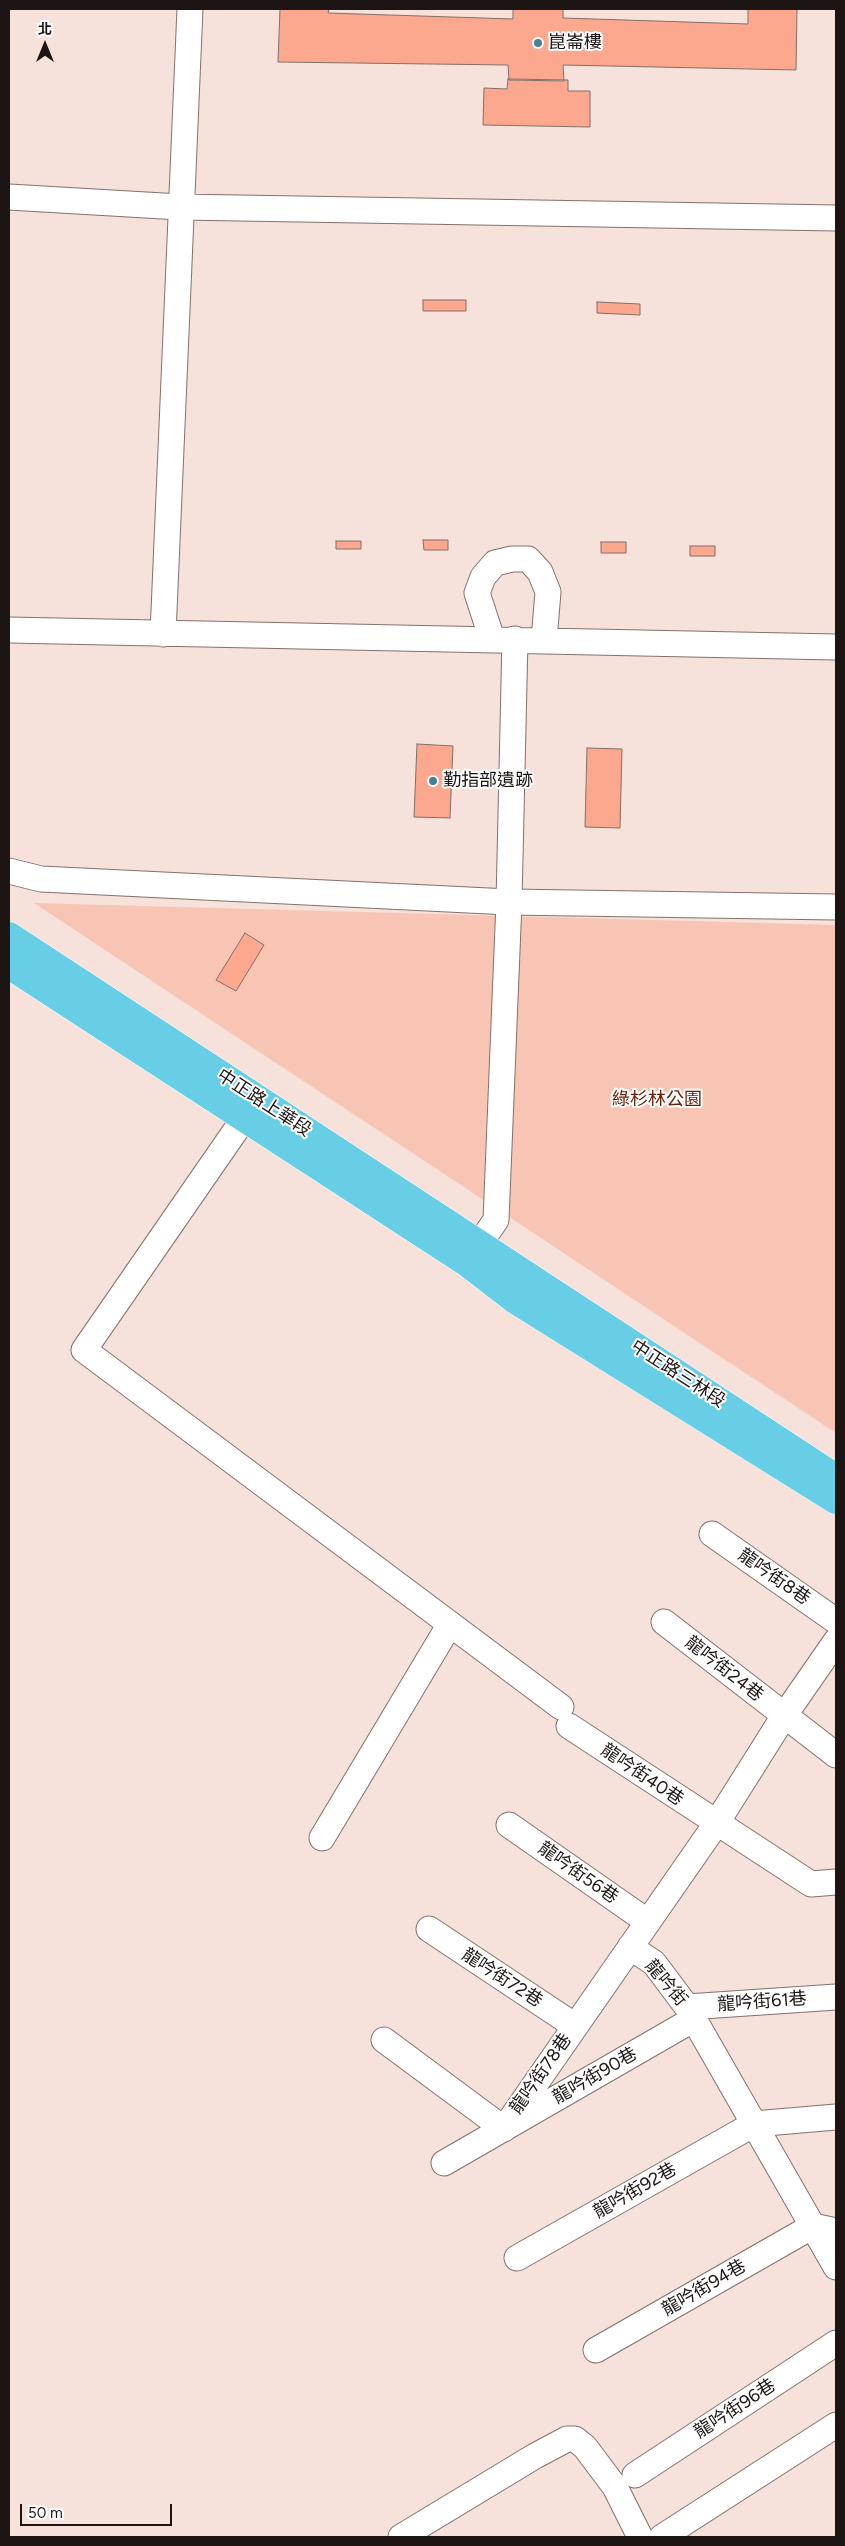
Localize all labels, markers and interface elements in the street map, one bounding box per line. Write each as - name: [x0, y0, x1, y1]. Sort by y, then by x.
- north arrow: [20, 20, 70, 70]
- text: 北: [38, 21, 52, 38]
- place label: 崑崙樓: [548, 32, 602, 54]
- marker: 崑崙樓: [532, 37, 544, 49]
- place label: 勤指部遺跡: [443, 770, 533, 792]
- marker: 勤指部遺跡: [427, 775, 439, 787]
- street label: 中正路上華段: [213, 1065, 315, 1141]
- park label: 綠杉林公園: [612, 1089, 702, 1111]
- street label: 中正路三林段: [627, 1336, 729, 1412]
- street label: 龍吟街8巷: [734, 1544, 814, 1610]
- street label: 龍吟街24巷: [681, 1632, 767, 1706]
- street label: 龍吟街40巷: [597, 1740, 687, 1810]
- street label: 龍吟街56巷: [534, 1838, 622, 1908]
- street label: 龍吟街72巷: [458, 1944, 546, 2012]
- street label: 龍吟街: [640, 1955, 692, 2011]
- street label: 龍吟街61巷: [717, 1988, 807, 2016]
- street label: 龍吟街78巷: [506, 2030, 576, 2118]
- street label: 龍吟街90巷: [549, 2043, 641, 2109]
- street label: 龍吟街92巷: [590, 2159, 680, 2223]
- street label: 龍吟街94巷: [658, 2255, 750, 2321]
- street label: 龍吟街96巷: [690, 2375, 780, 2443]
- scale bar: [22, 2494, 175, 2526]
- text: 50 m: [28, 2504, 63, 2522]

